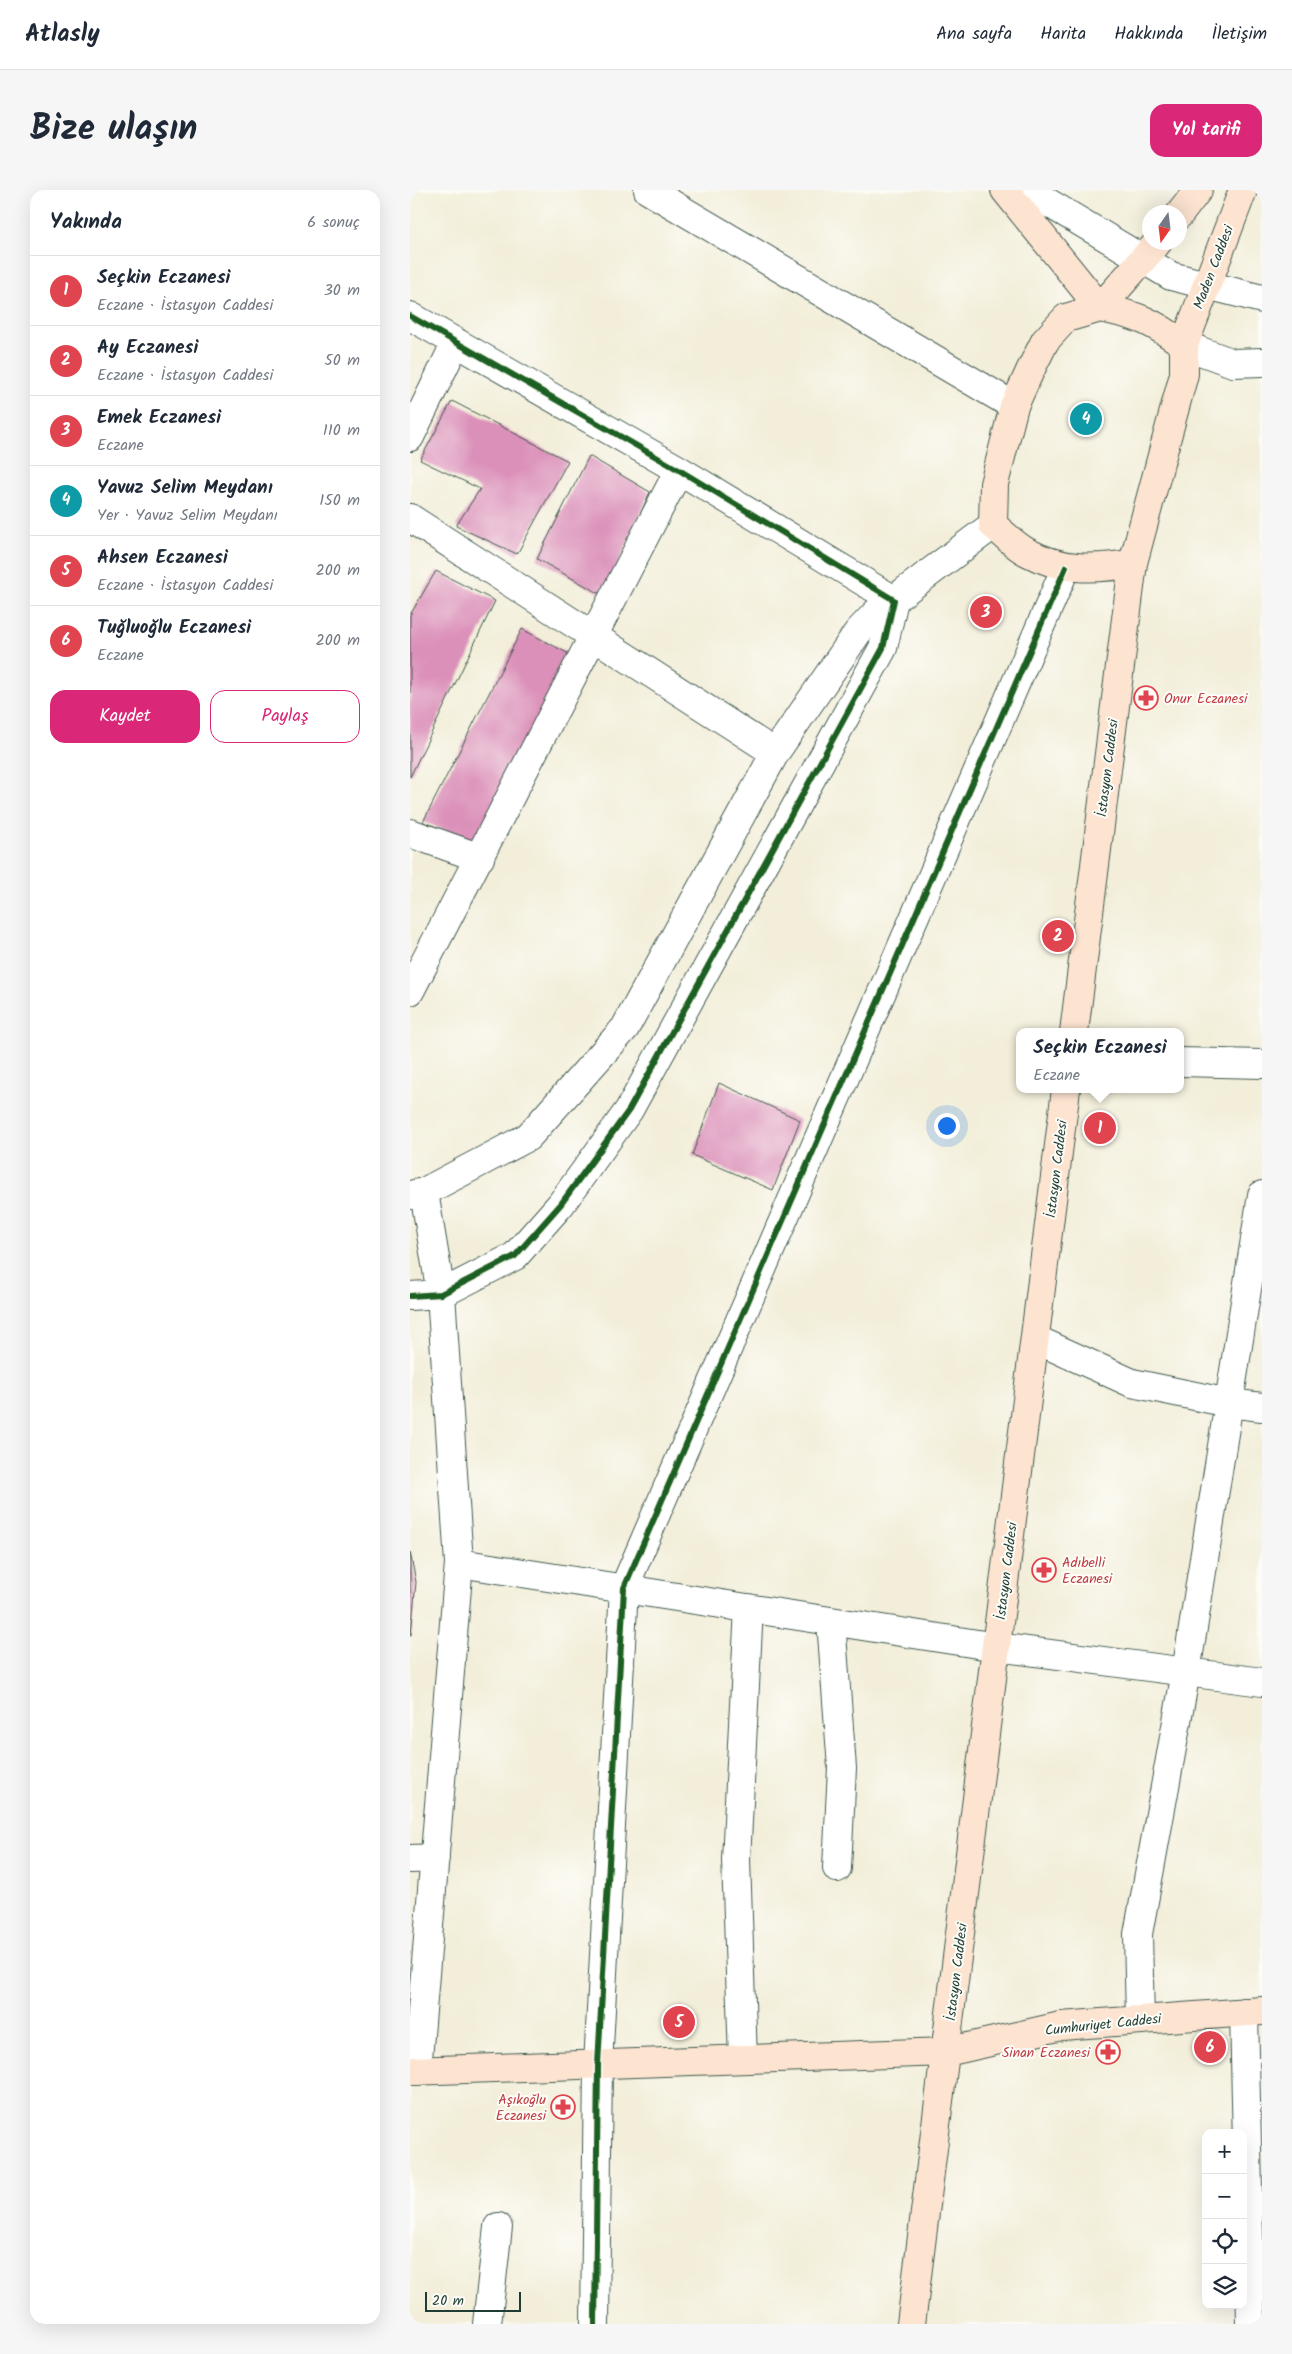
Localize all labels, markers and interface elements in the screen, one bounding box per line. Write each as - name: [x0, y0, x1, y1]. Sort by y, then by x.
- text: Atlasly: [25, 15, 100, 54]
- text: Ana sayfa: [936, 20, 1012, 49]
- text: Harita: [1040, 20, 1086, 49]
- text: Hakkında: [1114, 20, 1183, 49]
- text: İletişim: [1211, 20, 1267, 49]
- text: Bize ulaşın: [30, 102, 197, 158]
- button: Yol tarifi: [1150, 104, 1262, 157]
- north arrow: [1142, 205, 1187, 250]
- text: Yakında: [50, 206, 122, 239]
- text: 6 sonuç: [307, 210, 360, 235]
- street label: Maden Caddesi: [1188, 221, 1240, 313]
- text: Seçkin Eczanesi: [97, 263, 230, 293]
- text: 1: [64, 278, 68, 303]
- text: 30 m: [324, 278, 360, 303]
- text: Eczane · İstasyon Caddesi: [97, 293, 273, 318]
- text: Ay Eczanesi: [97, 333, 198, 363]
- text: 2: [61, 348, 71, 373]
- text: 50 m: [324, 348, 360, 373]
- text: Eczane · İstasyon Caddesi: [97, 363, 273, 388]
- pin: 4: [1070, 400, 1102, 438]
- text: Emek Eczanesi: [97, 403, 221, 433]
- text: 3: [62, 418, 70, 443]
- text: 110 m: [323, 418, 360, 443]
- text: Eczane: [97, 433, 144, 458]
- text: Yavuz Selim Meydanı: [97, 473, 273, 503]
- text: 4: [62, 488, 70, 513]
- text: 150 m: [319, 488, 360, 513]
- text: Yer · Yavuz Selim Meydanı: [97, 503, 278, 528]
- text: Ahsen Eczanesi: [97, 543, 228, 573]
- text: 5: [62, 558, 70, 583]
- text: 200 m: [316, 558, 360, 583]
- text: Eczane · İstasyon Caddesi: [97, 573, 273, 598]
- pin: 3: [970, 593, 1002, 631]
- text: Tuğluoğlu Eczanesi: [97, 613, 251, 643]
- text: 6: [62, 628, 70, 653]
- text: 200 m: [316, 628, 360, 653]
- text: Eczane: [97, 643, 144, 668]
- pharmacy icon: Onur Eczanesi: [1133, 685, 1159, 711]
- place label: Onur Eczanesi: [1164, 688, 1248, 710]
- button: Kaydet: [50, 690, 200, 743]
- button: Paylaş: [210, 690, 360, 743]
- street label: İstasyon Caddesi: [1091, 717, 1125, 818]
- pin: 2: [1042, 917, 1074, 955]
- popup: [1016, 1028, 1184, 1093]
- text: Seçkin Eczanesi: [1033, 1033, 1167, 1063]
- text: Eczane: [1033, 1063, 1080, 1088]
- pin: 1: [1084, 1109, 1116, 1147]
- your location: [934, 1113, 960, 1139]
- street label: İstasyon Caddesi: [1040, 1118, 1074, 1219]
- street label: İstasyon Caddesi: [990, 1520, 1024, 1621]
- place label: Adıbelli Eczanesi: [1062, 1552, 1113, 1590]
- pharmacy icon: Adıbelli Eczanesi: [1031, 1557, 1057, 1583]
- street label: İstasyon Caddesi: [940, 1921, 974, 2022]
- pin: 5: [663, 2003, 695, 2041]
- street label: Cumhuriyet Caddesi: [1044, 2008, 1163, 2042]
- pin: 6: [1194, 2028, 1226, 2066]
- pharmacy icon: Sinan Eczanesi: [1095, 2039, 1121, 2065]
- place label: Sinan Eczanesi: [1002, 2042, 1091, 2064]
- place label: Aşıkoğlu Eczanesi: [496, 2089, 547, 2127]
- pharmacy icon: Aşıkoğlu Eczanesi: [550, 2094, 576, 2120]
- map controls: [1202, 2129, 1247, 2309]
- button: +: [1202, 2129, 1247, 2174]
- button: −: [1202, 2174, 1247, 2219]
- button: locate: [1202, 2219, 1247, 2264]
- button: layers: [1202, 2264, 1247, 2309]
- scale bar: [425, 2289, 521, 2312]
- text: 20 m: [432, 2290, 464, 2312]

